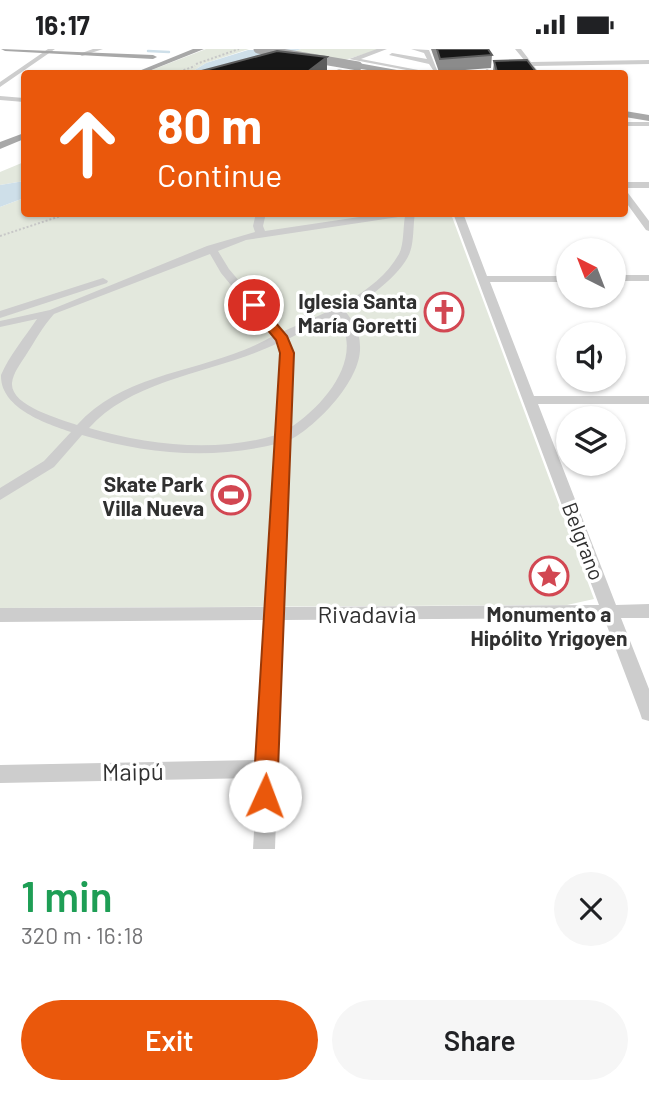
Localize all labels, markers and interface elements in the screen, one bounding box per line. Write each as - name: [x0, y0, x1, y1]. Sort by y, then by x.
- text: 16:17: [35, 9, 90, 40]
- text: 80 m: [157, 95, 262, 154]
- icon: ahead: [42, 98, 133, 189]
- text: Continue: [157, 155, 282, 193]
- north arrow: [556, 238, 626, 308]
- map controls: [556, 238, 626, 476]
- pin: [224, 275, 284, 335]
- icon: arrive: [235, 286, 273, 324]
- place label: Iglesia Santa María Goretti: [298, 288, 417, 337]
- church icon: Iglesia Santa María Goretti: [423, 291, 465, 333]
- button: sound: [556, 322, 626, 392]
- button: layers: [556, 406, 626, 476]
- place label: Skate Park Villa Nueva: [102, 471, 204, 520]
- sports icon: Skate Park Villa Nueva: [210, 474, 252, 516]
- street label: Belgrano: [558, 499, 610, 583]
- place icon: Monumento a Hipólito Yrigoyen: [528, 555, 570, 597]
- street label: Rivadavia: [317, 599, 417, 628]
- place label: Monumento a Hipólito Yrigoyen: [471, 601, 628, 650]
- street label: Maipú: [102, 756, 164, 786]
- position arrow: [228, 759, 302, 833]
- text: 1 min: [21, 870, 113, 920]
- button: close: [554, 872, 628, 946]
- text: 320 m · 16:18: [21, 921, 144, 949]
- button: Exit: [21, 1000, 318, 1080]
- button: Share: [332, 1000, 628, 1080]

